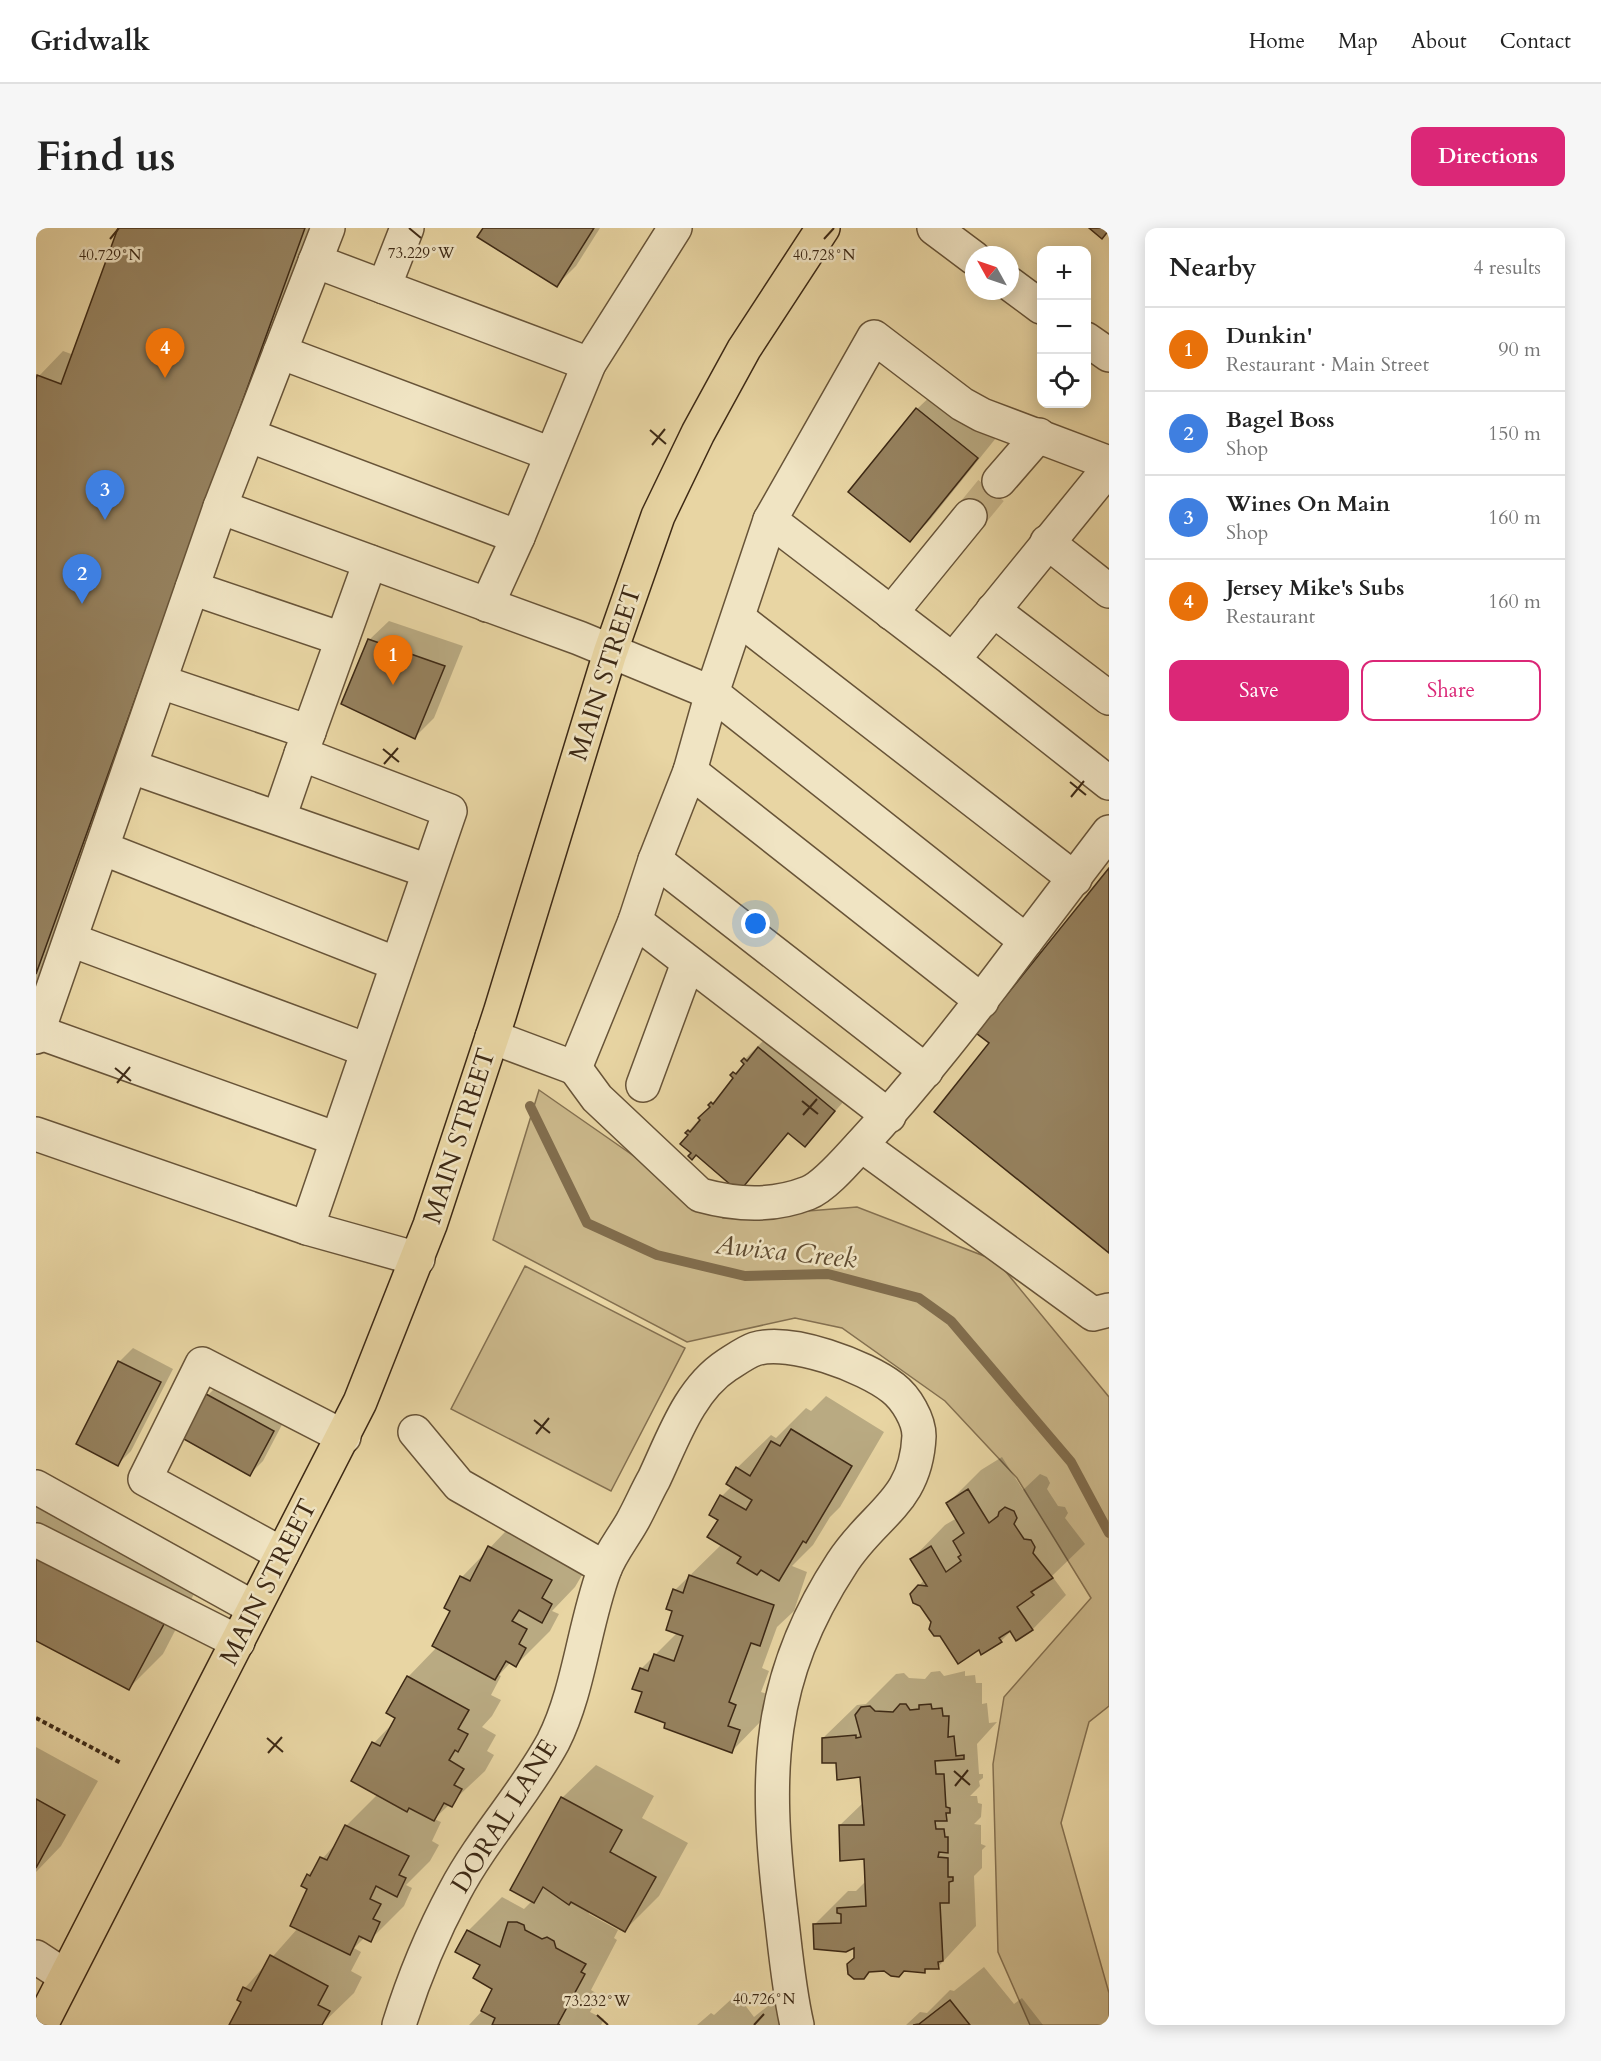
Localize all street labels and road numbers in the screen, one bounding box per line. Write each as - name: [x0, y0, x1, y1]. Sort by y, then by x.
- street label: MAIN STREET: [560, 581, 650, 765]
- street label: MAIN STREET: [414, 1044, 504, 1228]
- street label: MAIN STREET: [211, 1493, 325, 1671]
- street label: DORAL LANE: [443, 1732, 565, 1900]

